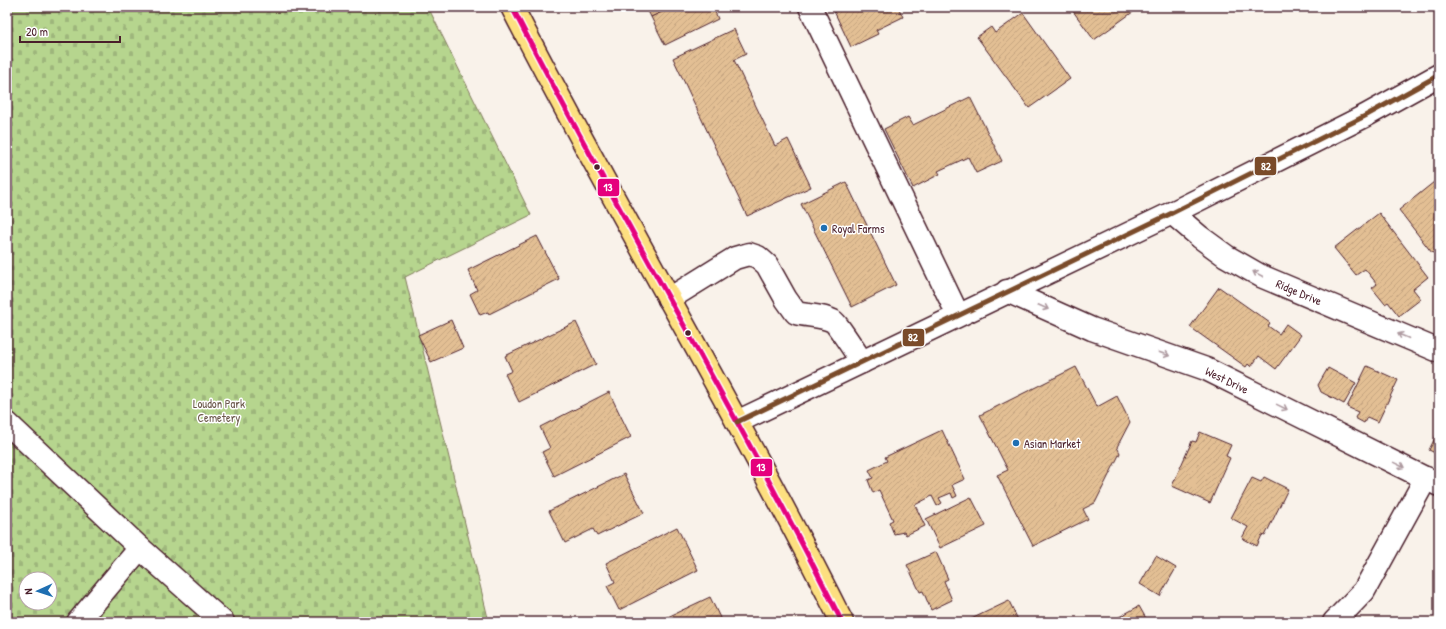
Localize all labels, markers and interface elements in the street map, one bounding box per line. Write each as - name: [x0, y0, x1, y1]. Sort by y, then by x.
- scale bar: [20, 18, 120, 44]
- text: 20 m: [26, 23, 48, 40]
- line badge: 82: [1254, 156, 1277, 176]
- text: 82: [1261, 159, 1272, 173]
- unlabelled marker: [592, 162, 602, 172]
- line badge: 13: [597, 178, 620, 197]
- text: 13: [604, 180, 613, 194]
- place label: Royal Farms: [832, 220, 885, 237]
- marker: Royal Farms: [819, 223, 829, 233]
- one-way arrow: [1252, 270, 1264, 277]
- street label: Ridge Drive: [1273, 275, 1325, 309]
- one-way arrow: [1036, 304, 1048, 311]
- unlabelled marker: [683, 328, 693, 338]
- line badge: 82: [902, 328, 925, 347]
- text: 82: [908, 330, 919, 344]
- one-way arrow: [1398, 332, 1410, 339]
- one-way arrow: [1157, 351, 1169, 359]
- street label: West Drive: [1202, 362, 1252, 398]
- park label: Loudon Park Cemetery: [193, 395, 245, 426]
- one-way arrow: [1276, 404, 1288, 411]
- place label: Asian Market: [1024, 435, 1081, 452]
- marker: Asian Market: [1011, 438, 1021, 448]
- line badge: 13: [750, 458, 773, 477]
- text: 13: [757, 460, 766, 474]
- one-way arrow: [1393, 462, 1405, 469]
- north arrow: [18, 571, 58, 611]
- text: N: [21, 588, 35, 595]

